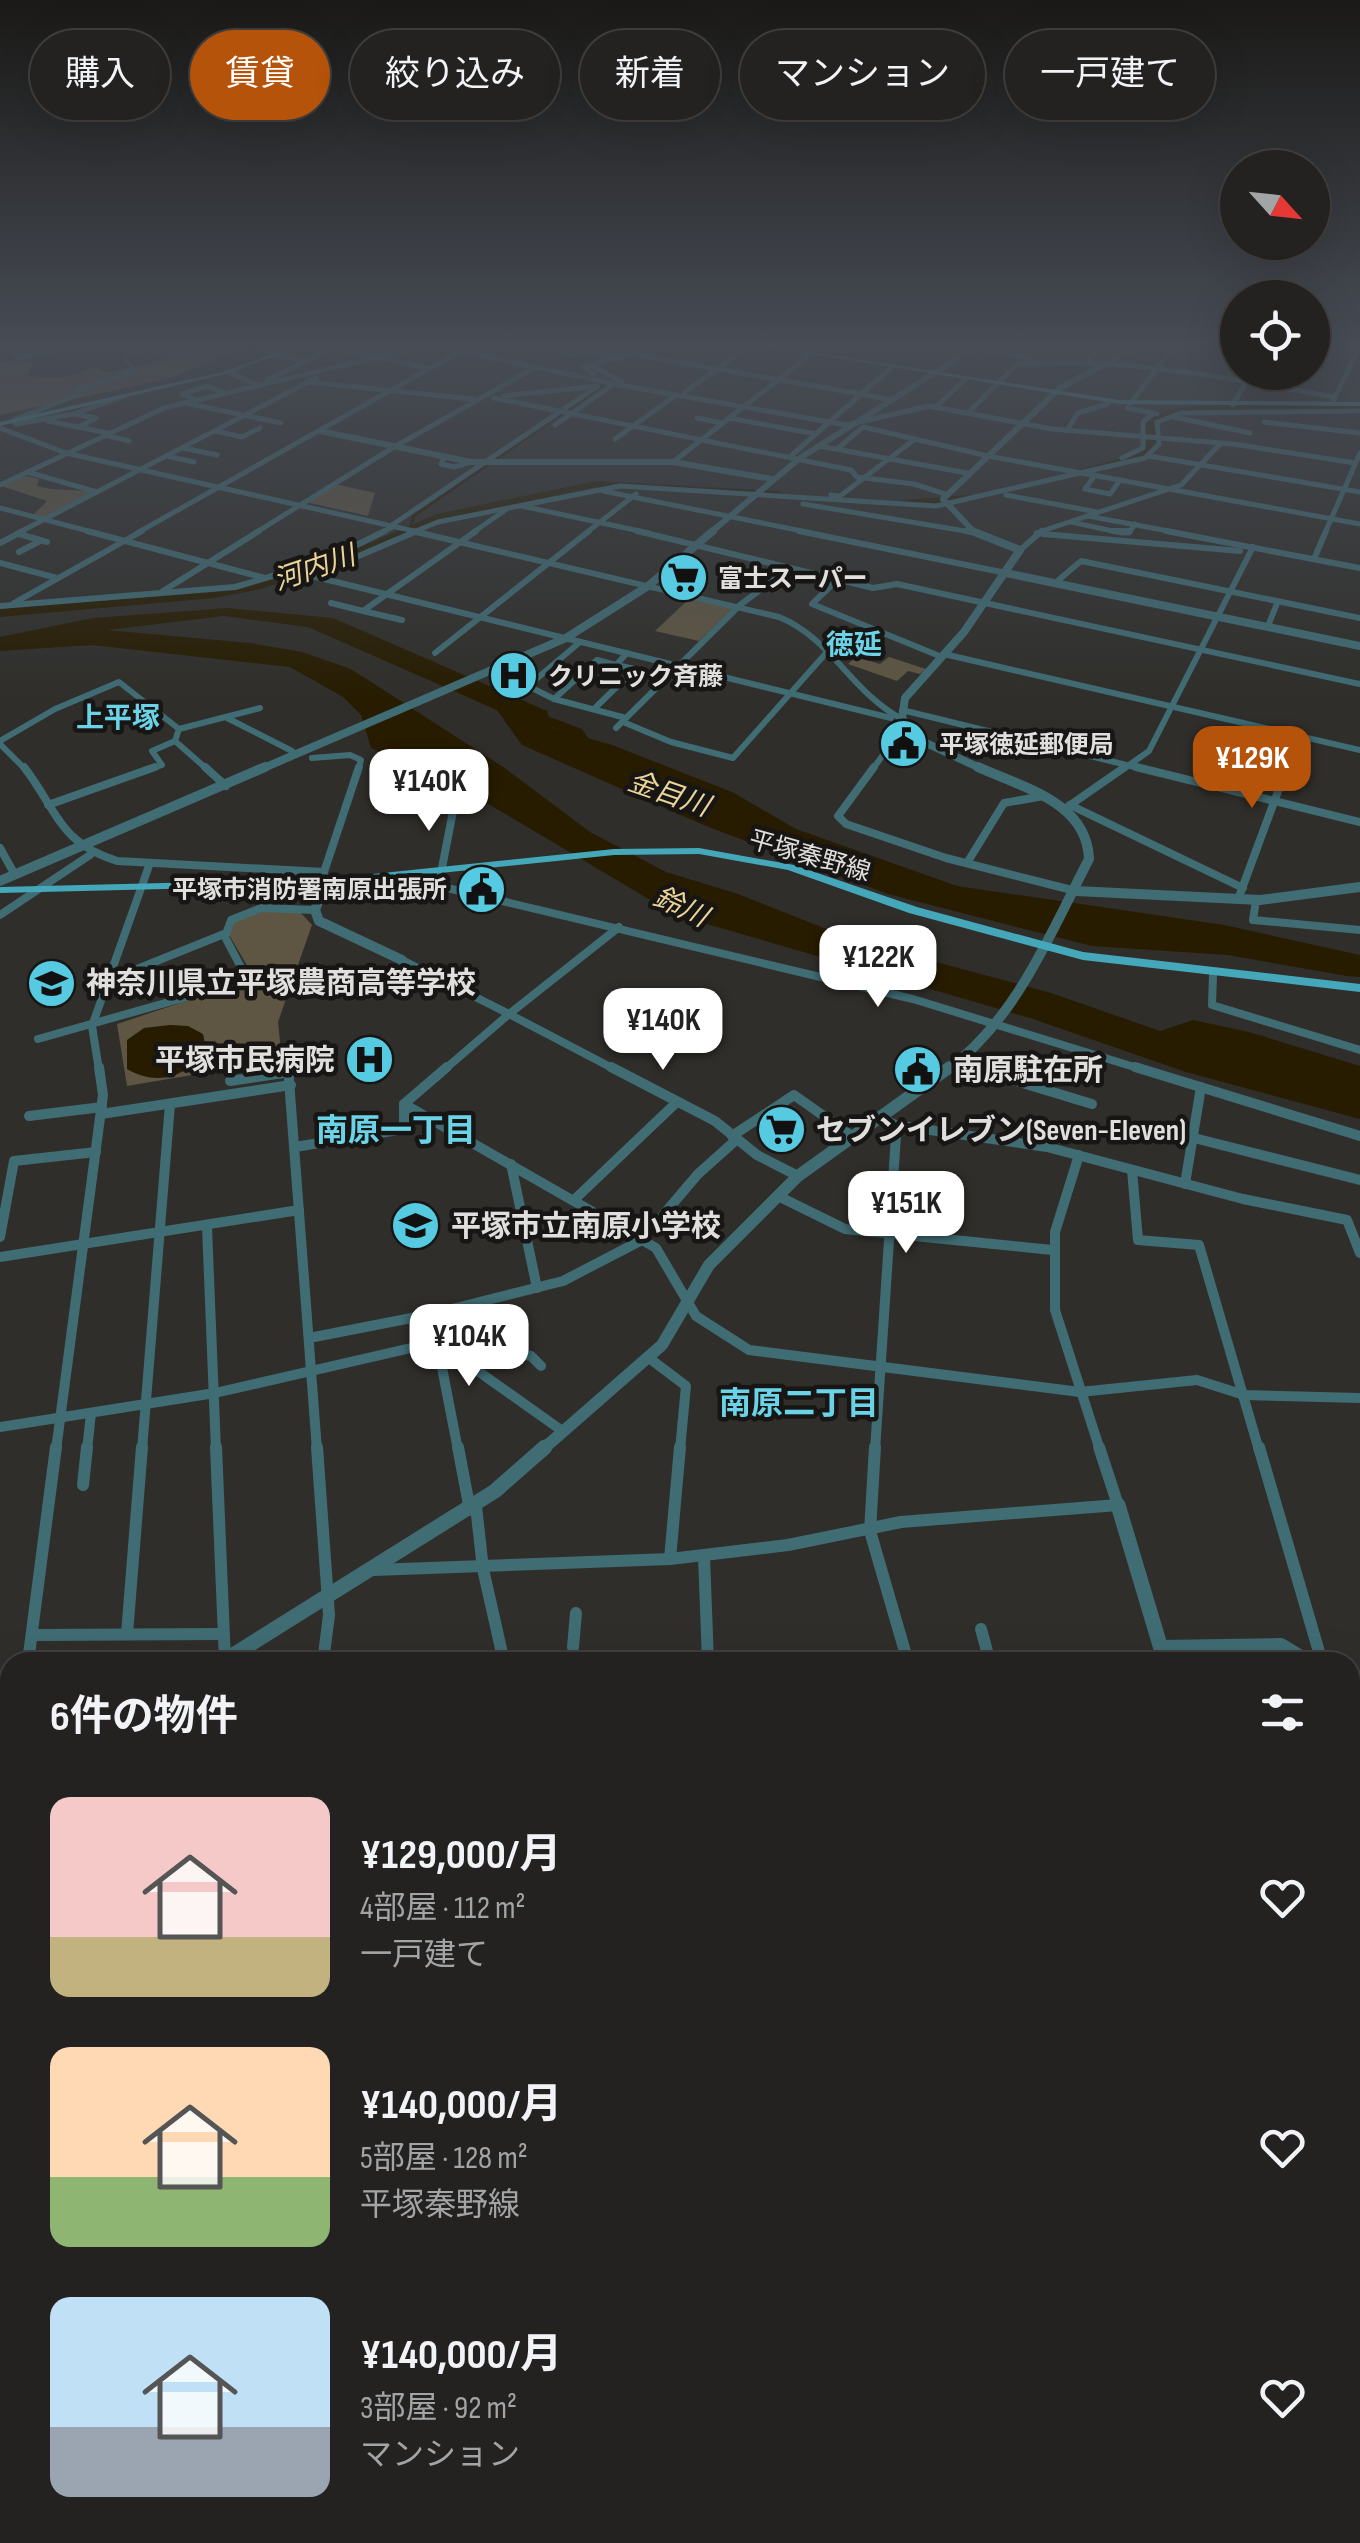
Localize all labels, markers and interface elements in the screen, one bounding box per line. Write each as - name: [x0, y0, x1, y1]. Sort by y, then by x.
- chip: 購入: [30, 30, 170, 120]
- chip: 賃貸: [190, 30, 330, 120]
- chip: 絞り込み: [350, 30, 560, 120]
- chip: 新着: [580, 30, 720, 120]
- chip: マンション: [740, 30, 985, 120]
- chip: 一戸建て: [1005, 30, 1215, 120]
- north arrow: [1220, 150, 1330, 260]
- map controls: [1220, 150, 1330, 390]
- button: locate: [1220, 280, 1330, 390]
- water label: 河内川: [269, 538, 362, 598]
- supermarket icon: 富士スーパー: [657, 552, 709, 604]
- place label: 富士スーパー: [718, 564, 868, 595]
- district label: 徳延: [826, 629, 882, 662]
- hospital icon: クリニック斉藤: [487, 650, 539, 702]
- place label: クリニック斉藤: [548, 662, 723, 693]
- district label: 上平塚: [76, 702, 160, 735]
- public building icon: 平塚徳延郵便局: [878, 718, 930, 770]
- pin: ¥129K: [1182, 726, 1322, 811]
- place label: 平塚徳延郵便局: [939, 730, 1114, 761]
- text: ¥129K: [1215, 739, 1289, 778]
- pin: ¥140K: [359, 749, 499, 834]
- text: ¥140K: [391, 762, 467, 801]
- water label: 金目川: [623, 765, 716, 825]
- street label: 平塚秦野線: [745, 824, 874, 889]
- public building icon: 平塚市消防署南原出張所: [456, 863, 508, 915]
- place label: 平塚市消防署南原出張所: [172, 875, 447, 906]
- water label: 鈴川: [648, 881, 715, 935]
- pin: ¥122K: [808, 925, 948, 1010]
- text: ¥122K: [841, 938, 915, 977]
- school or university icon: 神奈川県立平塚農商高等学校: [25, 957, 77, 1009]
- place label: 神奈川県立平塚農商高等学校: [86, 966, 476, 1002]
- pin: ¥140K: [593, 988, 733, 1073]
- text: ¥140K: [625, 1001, 701, 1040]
- hospital icon: 平塚市民病院: [344, 1034, 396, 1086]
- place label: 平塚市民病院: [155, 1043, 335, 1079]
- public building icon: 南原駐在所: [892, 1044, 944, 1096]
- place label: 南原駐在所: [953, 1053, 1103, 1089]
- supermarket icon: セブンイレブン(Seven-Eleven): [755, 1104, 807, 1156]
- district label: 南原一丁目: [316, 1112, 476, 1151]
- place label: セブンイレブン(Seven-Eleven): [816, 1113, 1186, 1149]
- pin: ¥151K: [836, 1171, 976, 1256]
- text: ¥151K: [870, 1184, 942, 1223]
- school or university icon: 平塚市立南原小学校: [390, 1200, 442, 1252]
- place label: 平塚市立南原小学校: [451, 1209, 721, 1245]
- pin: ¥104K: [399, 1304, 539, 1389]
- text: ¥104K: [432, 1317, 506, 1356]
- district label: 南原二丁目: [719, 1385, 879, 1424]
- icon: filters: [1255, 1685, 1310, 1740]
- text: 6件の物件: [50, 1692, 238, 1743]
- text: ¥129,000/月: [360, 1830, 561, 1881]
- icon: home: [130, 1837, 250, 1957]
- icon: heart: [1255, 1870, 1310, 1925]
- text: 4部屋 · 112 m²: [360, 1889, 525, 1928]
- text: 一戸建て: [360, 1936, 488, 1975]
- text: ¥140,000/月: [360, 2080, 562, 2131]
- icon: home: [130, 2087, 250, 2207]
- icon: heart: [1255, 2120, 1310, 2175]
- text: 5部屋 · 128 m²: [360, 2139, 528, 2178]
- text: 平塚秦野線: [360, 2186, 520, 2225]
- text: ¥140,000/月: [360, 2330, 562, 2381]
- icon: home: [130, 2337, 250, 2457]
- icon: heart: [1255, 2370, 1310, 2425]
- text: 3部屋 · 92 m²: [360, 2389, 517, 2428]
- text: マンション: [360, 2436, 520, 2475]

